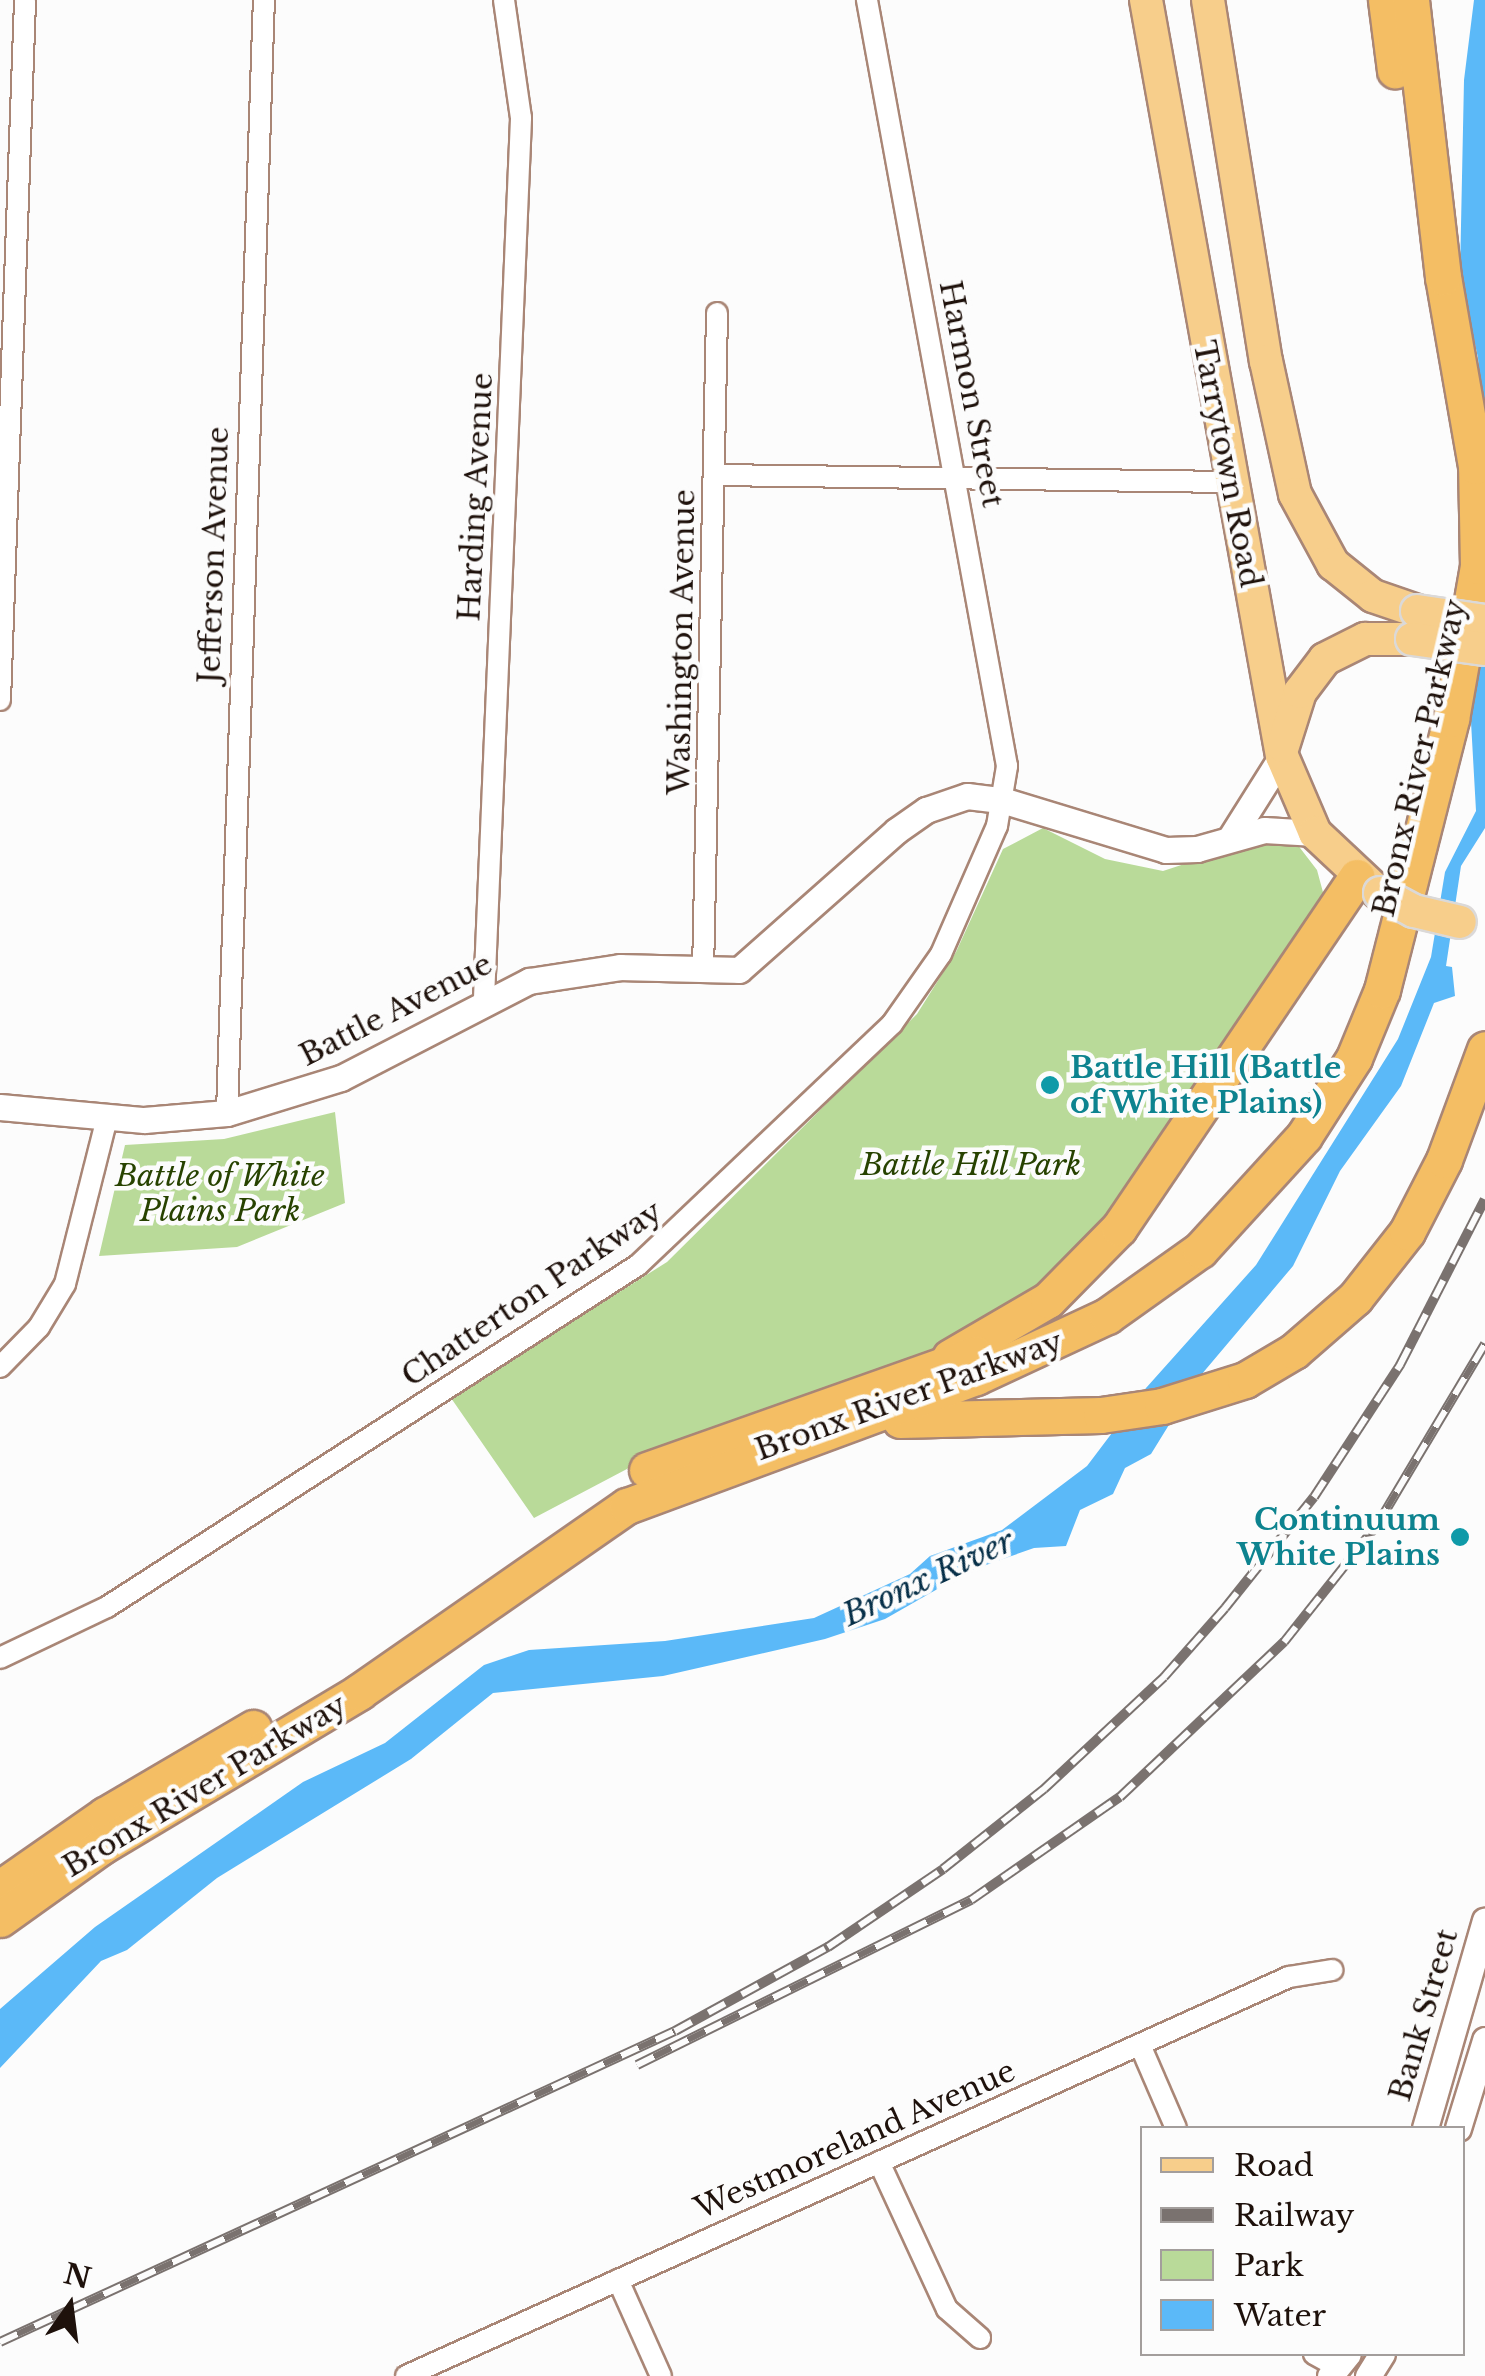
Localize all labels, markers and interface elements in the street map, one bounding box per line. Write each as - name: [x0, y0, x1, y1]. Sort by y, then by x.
- street label: Harmon Street: [931, 278, 1011, 510]
- street label: Tarrytown Road: [1185, 338, 1269, 590]
- street label: Harding Avenue: [451, 371, 501, 623]
- street label: Jefferson Avenue: [192, 425, 236, 685]
- street label: Washington Avenue: [661, 488, 703, 796]
- street label: Bronx River Parkway: [1366, 595, 1474, 921]
- street label: Battle Avenue: [293, 946, 499, 1074]
- place label: Battle Hill (Battle of White Plains): [1070, 1050, 1341, 1120]
- marker: Battle Hill (Battle of White Plains): [1039, 1074, 1061, 1096]
- park label: Battle Hill Park: [860, 1147, 1082, 1183]
- park label: Battle of White Plains Park: [115, 1158, 325, 1228]
- street label: Chatterton Parkway: [395, 1194, 669, 1394]
- street label: Bronx River Parkway: [750, 1323, 1068, 1469]
- place label: Continuum White Plains: [1237, 1502, 1440, 1572]
- water label: Bronx River: [836, 1522, 1020, 1634]
- marker: Continuum White Plains: [1449, 1526, 1471, 1548]
- street label: Bronx River Parkway: [56, 1687, 354, 1885]
- street label: Bank Street: [1382, 1925, 1466, 2105]
- street label: Westmoreland Avenue: [689, 2053, 1021, 2227]
- legend: [1140, 2126, 1465, 2356]
- text: Road: [1234, 2147, 1314, 2184]
- text: Railway: [1234, 2197, 1354, 2234]
- text: Park: [1234, 2247, 1304, 2284]
- north arrow: [20, 2256, 120, 2356]
- text: N: [60, 2256, 94, 2297]
- text: Water: [1234, 2297, 1326, 2334]

